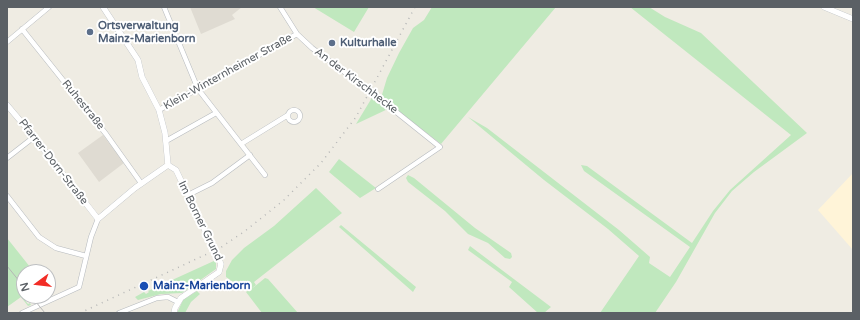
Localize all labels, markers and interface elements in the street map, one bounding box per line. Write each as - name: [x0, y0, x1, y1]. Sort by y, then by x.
- place label: Ortsverwaltung Mainz-Marienborn: [98, 19, 195, 45]
- marker: Ortsverwaltung Mainz-Marienborn: [85, 27, 95, 37]
- street label: Klein-Winternheimer Straße: [161, 31, 295, 113]
- place label: Kulturhalle: [340, 36, 397, 50]
- marker: Kulturhalle: [327, 38, 337, 48]
- street label: An der Kirschhecke: [312, 45, 400, 117]
- street label: Ruhestraße: [59, 77, 107, 133]
- street label: Pfarrer-Dorn-Straße: [16, 117, 90, 207]
- street label: Im Borner Grund: [175, 179, 225, 263]
- north arrow: [16, 264, 56, 304]
- place label: Mainz-Marienborn: [153, 279, 250, 293]
- marker: Mainz-Marienborn: [138, 280, 150, 292]
- text: N: [17, 281, 32, 293]

